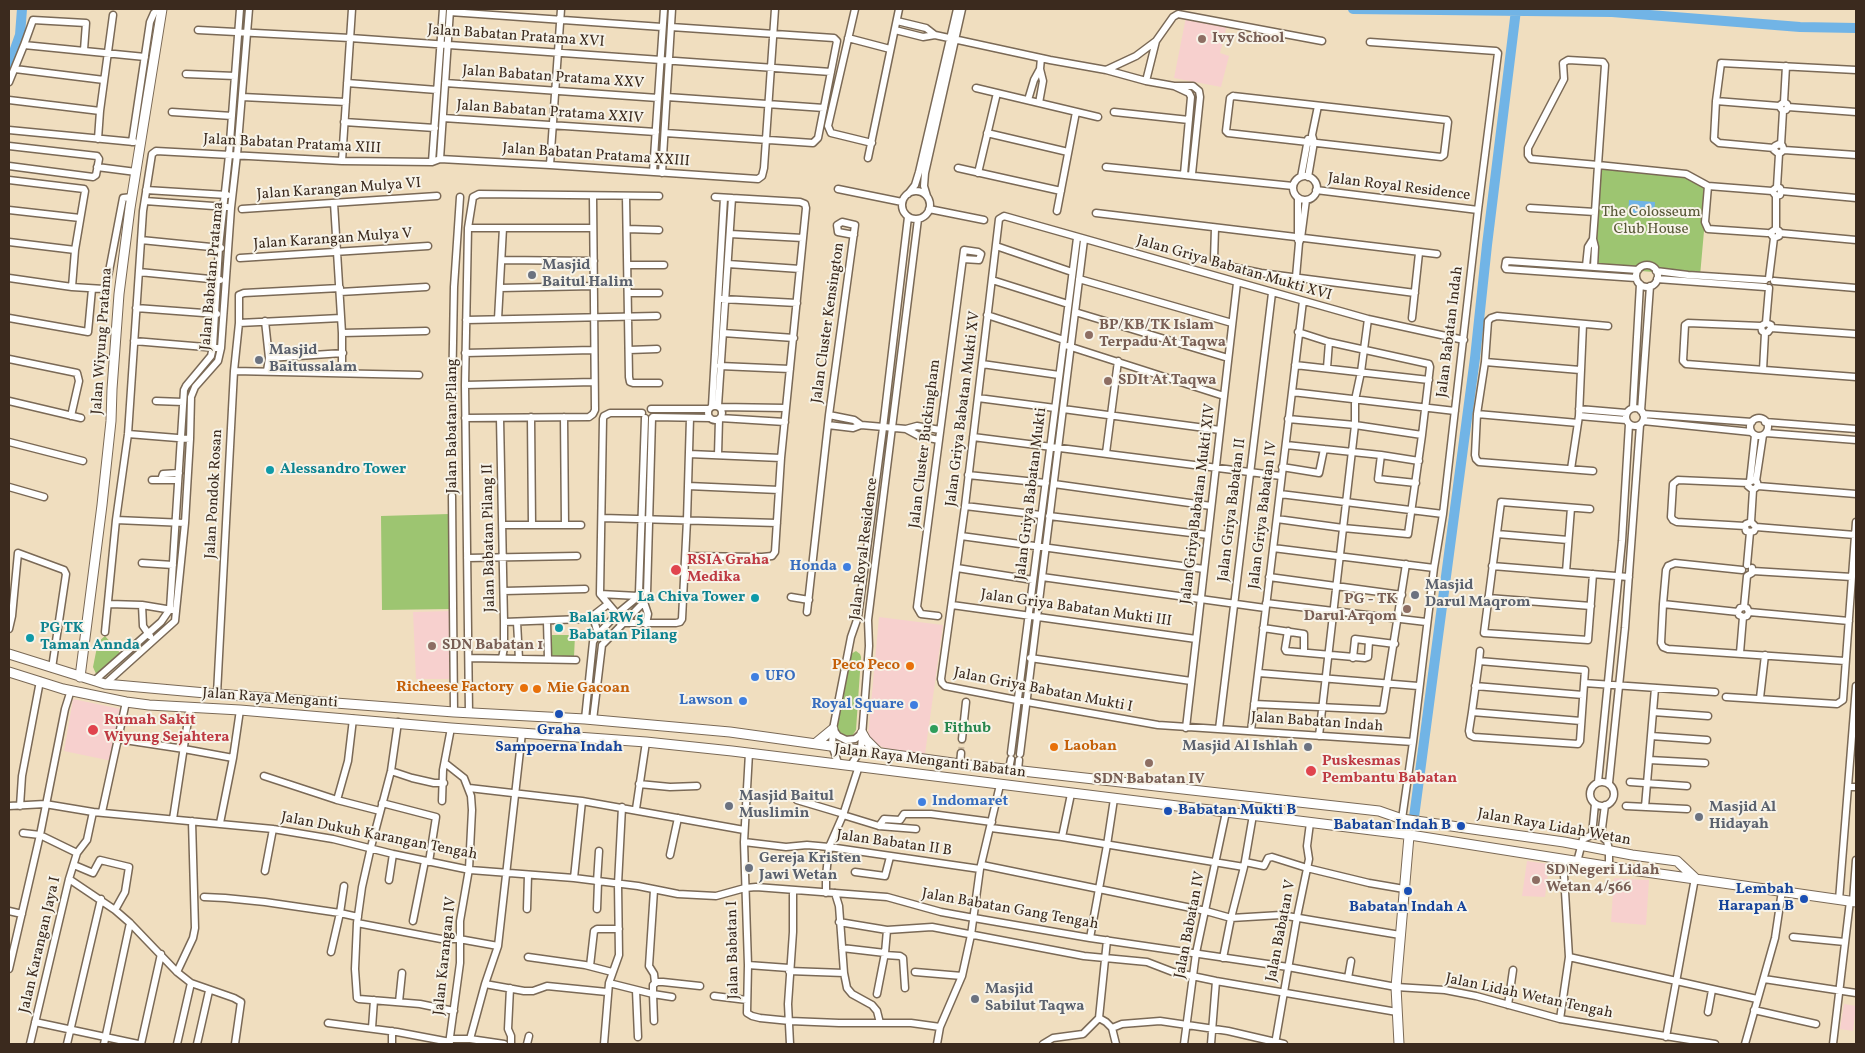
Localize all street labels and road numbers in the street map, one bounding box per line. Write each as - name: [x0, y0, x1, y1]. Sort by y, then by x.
- street label: Jalan Babatan Pratama XVI: [427, 22, 605, 52]
- street label: Jalan Babatan Pratama XXV: [461, 63, 645, 93]
- street label: Jalan Babatan Pratama XXIV: [456, 97, 644, 129]
- street label: Jalan Babatan Pratama XIII: [203, 131, 381, 159]
- street label: Jalan Babatan Pratama XXIII: [502, 140, 690, 172]
- street label: Jalan Royal Residence: [1327, 170, 1471, 206]
- street label: Jalan Karangan Mulya VI: [256, 175, 422, 205]
- street label: Jalan Babatan Pratama: [198, 201, 228, 351]
- street label: Jalan Karangan Mulya V: [253, 225, 413, 255]
- street label: Jalan Griya Babatan Mukti XVI: [1134, 232, 1334, 306]
- street label: Jalan Cluster Kensington: [809, 241, 849, 405]
- street label: Jalan Babatan Indah: [1434, 265, 1468, 399]
- street label: Jalan Wiyung Pratama: [89, 267, 117, 415]
- street label: Jalan Griya Babatan Mukti XV: [943, 310, 985, 508]
- street label: Jalan Babatan Pilang: [444, 358, 462, 494]
- street label: Jalan Cluster Buckingham: [907, 358, 945, 530]
- street label: Jalan Griya Babatan Mukti XIV: [1178, 403, 1220, 605]
- street label: Jalan Griya Babatan Mukti: [1012, 407, 1052, 581]
- street label: Jalan Pondok Rosan: [203, 429, 227, 559]
- street label: Jalan Griya Babatan II: [1215, 437, 1251, 583]
- street label: Jalan Griya Babatan IV: [1246, 440, 1282, 590]
- street label: Jalan Babatan Pilang II: [480, 464, 500, 612]
- street label: Jalan Royal Residence: [847, 477, 883, 621]
- street label: Jalan Griya Babatan Mukti III: [979, 587, 1173, 631]
- street label: Jalan Griya Babatan Mukti I: [952, 665, 1134, 717]
- street label: Jalan Raya Menganti: [202, 685, 338, 713]
- street label: Jalan Babatan Indah: [1250, 709, 1384, 737]
- street label: Jalan Raya Menganti Babatan: [833, 741, 1027, 783]
- street label: Jalan Raya Lidah Wetan: [1476, 806, 1632, 850]
- street label: Jalan Dukuh Karangan Tengah: [279, 809, 479, 865]
- street label: Jalan Babatan II B: [835, 827, 953, 861]
- street label: Jalan Babatan IV: [1172, 870, 1210, 980]
- street label: Jalan Karangan Jaya I: [17, 875, 65, 1015]
- street label: Jalan Babatan V: [1263, 878, 1301, 984]
- street label: Jalan Babatan Gang Tengah: [920, 886, 1100, 934]
- street label: Jalan Karangan IV: [431, 896, 461, 1016]
- street label: Jalan Babatan I: [724, 901, 744, 999]
- street label: Jalan Lidah Wetan Tengah: [1444, 970, 1614, 1024]

